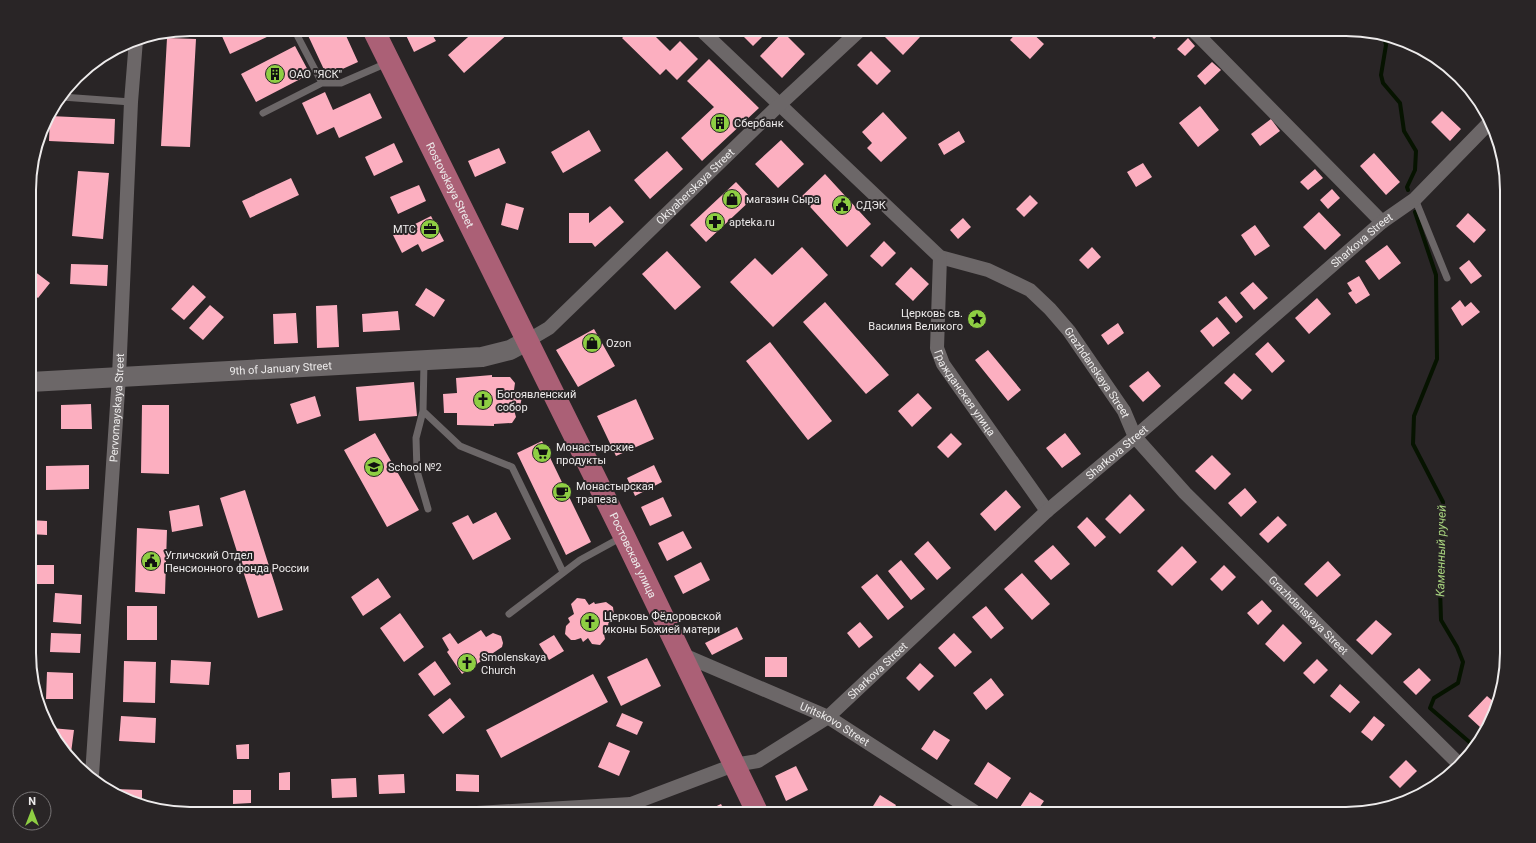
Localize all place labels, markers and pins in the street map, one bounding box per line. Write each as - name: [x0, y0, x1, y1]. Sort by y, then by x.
- building icon: ОАО "ЯСК": [264, 63, 286, 85]
- place label: ОАО "ЯСК": [289, 68, 342, 81]
- building icon: Сбербанк: [709, 112, 731, 134]
- place label: Сбербанк: [734, 117, 784, 130]
- shop icon: магазин Сыра: [721, 188, 743, 210]
- place label: магазин Сыра: [746, 193, 820, 206]
- public building icon: СДЭК: [831, 194, 853, 216]
- place label: СДЭК: [856, 199, 887, 212]
- pharmacy icon: apteka.ru: [704, 211, 726, 233]
- place label: apteka.ru: [729, 216, 775, 229]
- office icon: МТС: [419, 218, 441, 240]
- place label: МТС: [393, 223, 416, 236]
- place label: Церковь св. Василия Великого: [868, 307, 963, 333]
- place icon: Церковь св. Василия Великого: [966, 308, 988, 330]
- shop icon: Ozon: [581, 332, 603, 354]
- place label: Ozon: [606, 337, 631, 350]
- place label: Богоявленский собор: [497, 388, 576, 414]
- church icon: Богоявленский собор: [472, 389, 494, 411]
- place label: Монастырские продукты: [556, 441, 634, 467]
- supermarket icon: Монастырские продукты: [531, 442, 553, 464]
- school or university icon: School №2: [363, 456, 385, 478]
- place label: School №2: [388, 461, 442, 474]
- place label: Монастырская трапеза: [576, 480, 654, 506]
- cafe icon: Монастырская трапеза: [551, 481, 573, 503]
- place label: Угличский Отдел Пенсионного фонда России: [165, 549, 309, 575]
- public building icon: Угличский Отдел Пенсионного фонда России: [140, 550, 162, 572]
- place label: Церковь Фёдоровской иконы Божией матери: [604, 610, 721, 636]
- church icon: Церковь Фёдоровской иконы Божией матери: [579, 611, 601, 633]
- place label: Smolenskaya Church: [481, 651, 546, 677]
- church icon: Smolenskaya Church: [456, 652, 478, 674]

